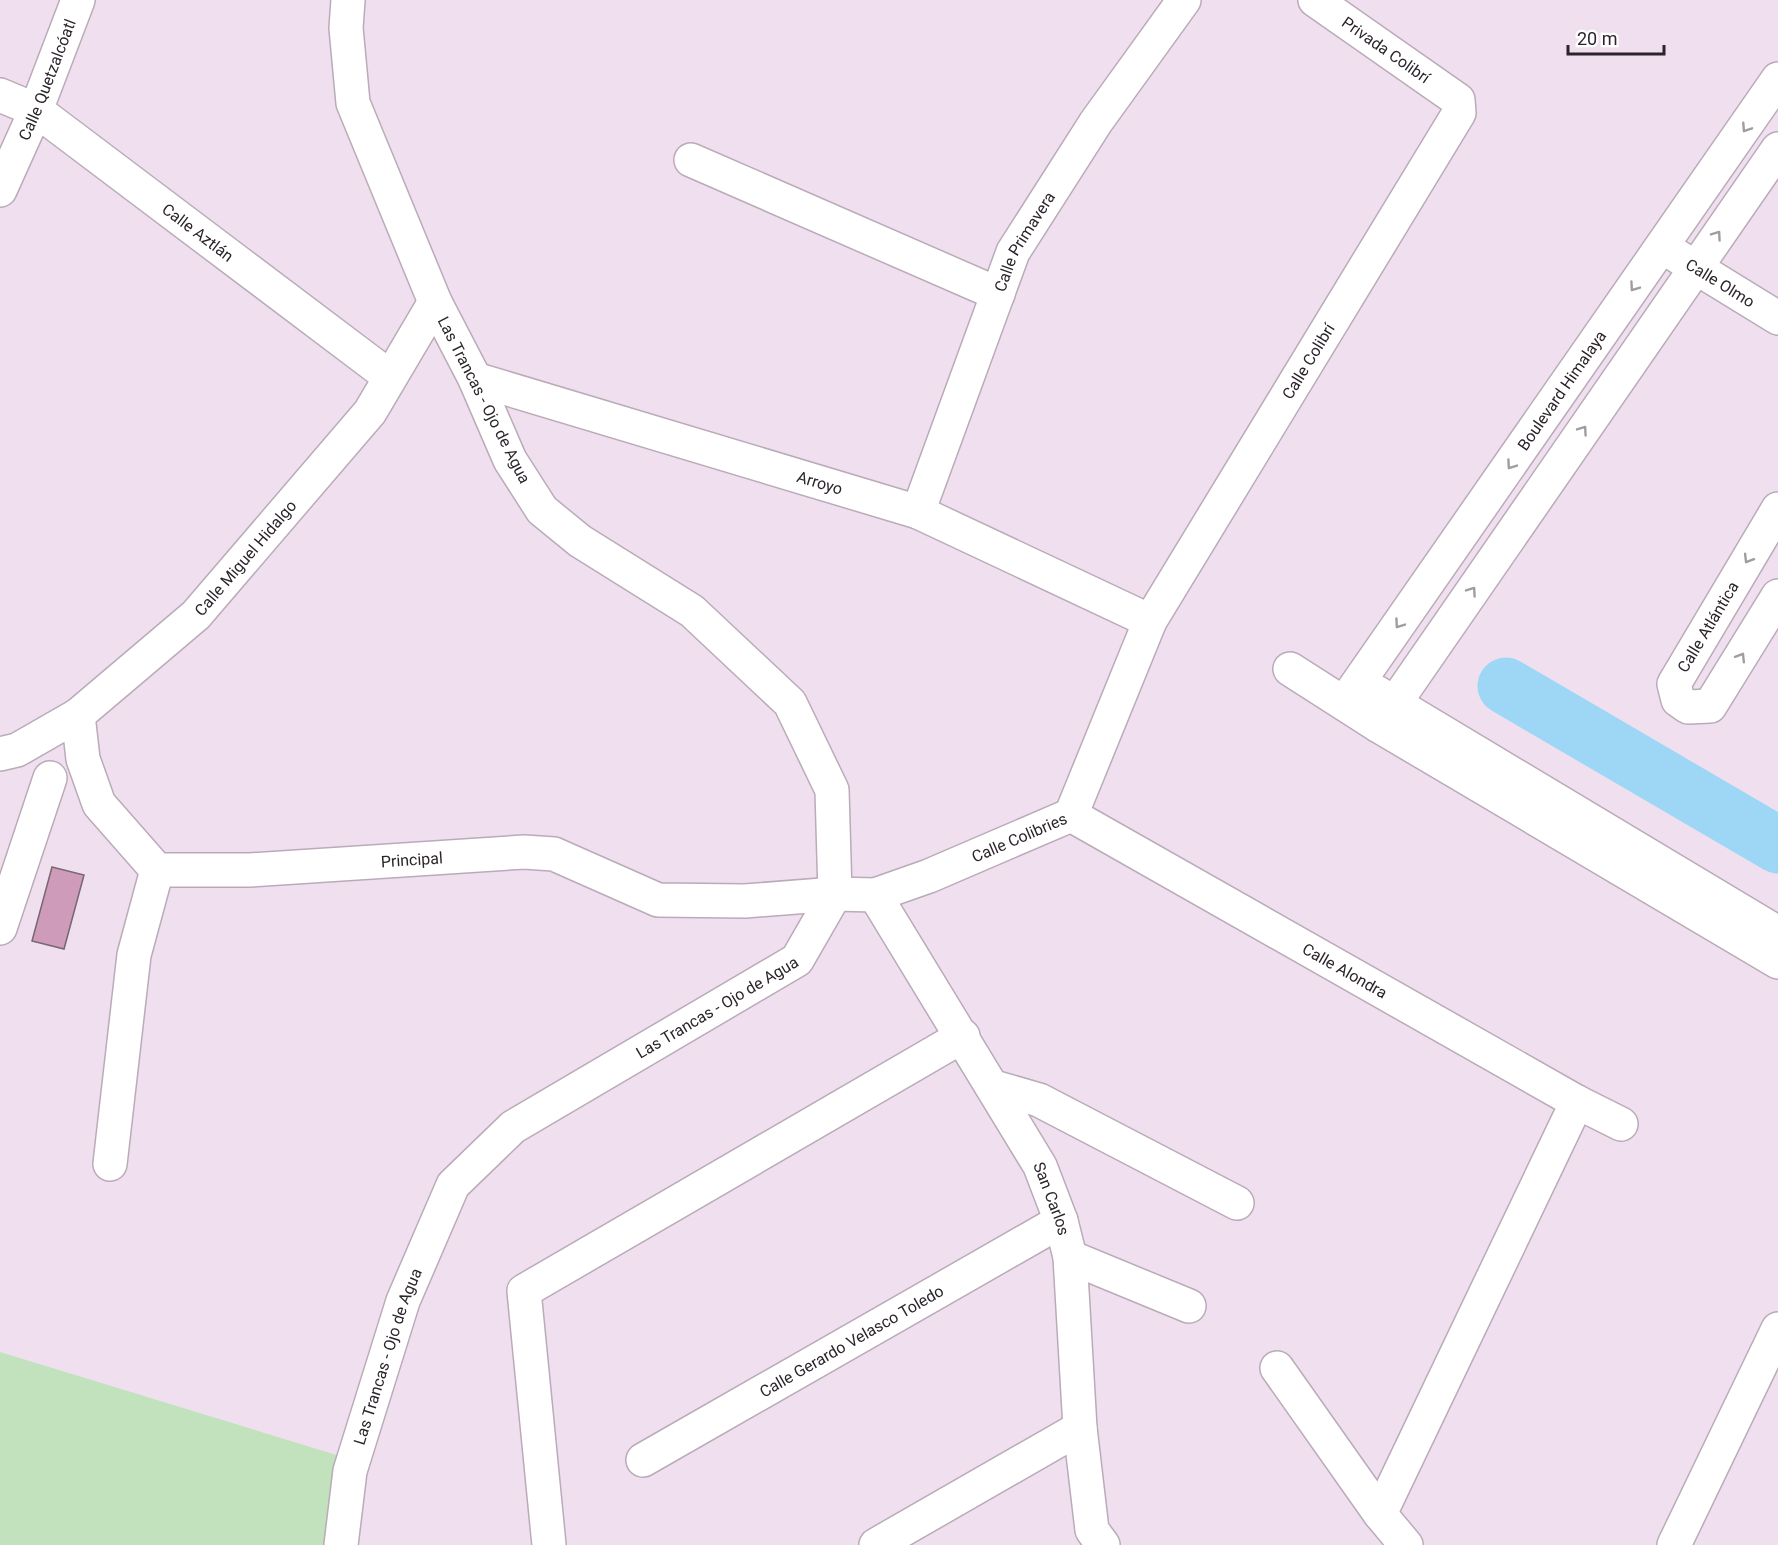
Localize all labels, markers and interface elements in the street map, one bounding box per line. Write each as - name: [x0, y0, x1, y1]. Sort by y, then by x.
- street label: Privada Colibrí: [1338, 13, 1435, 88]
- street label: Calle Quetzalcóatl: [14, 16, 79, 143]
- scale bar: [1568, 18, 1664, 56]
- text: 20 m: [1577, 28, 1617, 49]
- one-way arrow: [1742, 121, 1753, 132]
- street label: Calle Primavera: [990, 188, 1059, 294]
- street label: Calle Aztlán: [159, 199, 238, 265]
- one-way arrow: [1710, 231, 1721, 242]
- street label: Calle Olmo: [1683, 254, 1758, 311]
- one-way arrow: [1630, 281, 1641, 292]
- street label: Las Trancas - Ojo de Agua: [434, 313, 534, 487]
- street label: Calle Colibrí: [1278, 319, 1339, 402]
- street label: Boulevard Himalaya: [1513, 327, 1610, 454]
- one-way arrow: [1576, 426, 1587, 437]
- one-way arrow: [1507, 458, 1518, 469]
- street label: Arroyo: [795, 467, 845, 498]
- street label: Calle Miguel Hidalgo: [190, 496, 300, 619]
- one-way arrow: [1744, 553, 1756, 563]
- street label: Calle Atlántica: [1673, 578, 1743, 676]
- one-way arrow: [1465, 587, 1476, 598]
- one-way arrow: [1395, 618, 1406, 629]
- one-way arrow: [1733, 653, 1745, 663]
- street label: Calle Colibries: [969, 808, 1070, 866]
- street label: Principal: [380, 848, 443, 871]
- street label: Calle Alondra: [1299, 939, 1391, 1002]
- street label: Las Trancas - Ojo de Agua: [632, 952, 801, 1062]
- street label: San Carlos: [1030, 1159, 1074, 1237]
- street label: Las Trancas - Ojo de Agua: [349, 1265, 426, 1447]
- street label: Calle Gerardo Velasco Toledo: [756, 1281, 947, 1401]

